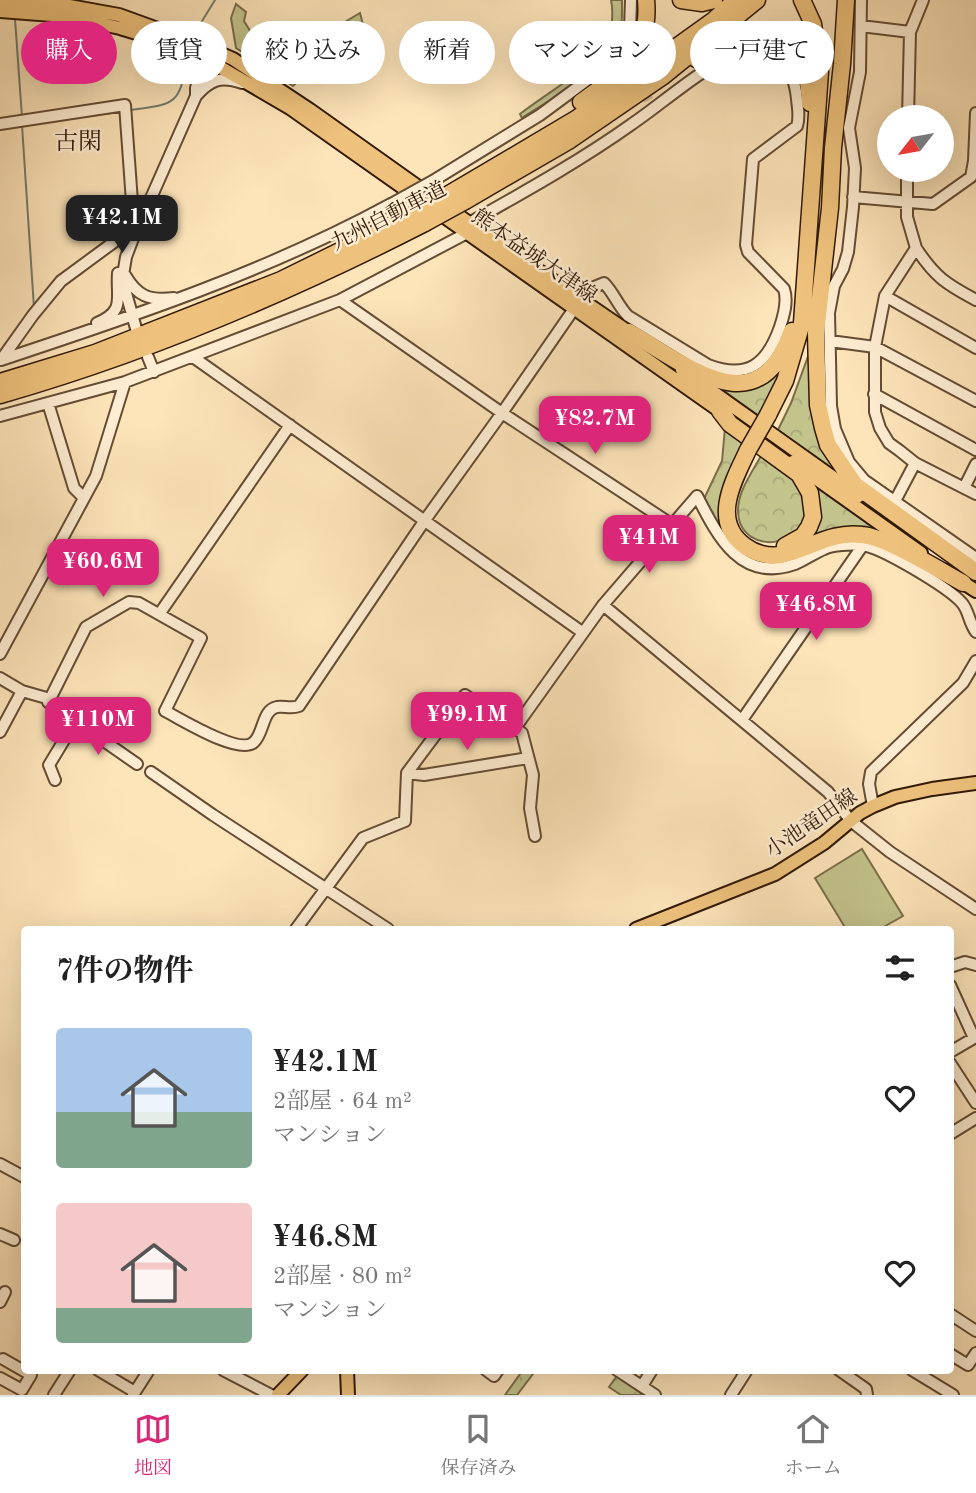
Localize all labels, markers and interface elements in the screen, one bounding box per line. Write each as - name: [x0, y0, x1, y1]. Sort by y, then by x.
- chip: 購入: [21, 21, 117, 84]
- chip: 賃貸: [131, 21, 227, 84]
- chip: 絞り込み: [241, 21, 385, 84]
- chip: 新着: [399, 21, 495, 84]
- chip: マンション: [509, 21, 676, 84]
- chip: 一戸建て: [690, 21, 834, 84]
- north arrow: [877, 105, 954, 182]
- map controls: [877, 105, 954, 182]
- district label: 古閑: [54, 128, 102, 155]
- street label: 九州自動車道: [327, 177, 450, 255]
- pin: ¥42.1M: [65, 196, 179, 255]
- street label: 熊本益城大津線: [468, 205, 601, 308]
- text: ¥42.1M: [82, 206, 162, 229]
- pin: ¥82.7M: [538, 396, 652, 456]
- text: ¥82.7M: [555, 407, 635, 430]
- pin: ¥41M: [608, 516, 690, 575]
- text: ¥41M: [619, 526, 679, 549]
- pin: ¥60.6M: [46, 540, 160, 599]
- text: ¥60.6M: [63, 550, 143, 573]
- pin: ¥46.8M: [759, 582, 873, 642]
- text: ¥46.8M: [776, 593, 856, 616]
- pin: ¥99.1M: [410, 692, 524, 752]
- pin: ¥110M: [49, 698, 147, 757]
- text: ¥99.1M: [427, 703, 507, 726]
- text: ¥110M: [61, 708, 135, 731]
- street label: 小池竜田線: [761, 784, 861, 862]
- icon: filters: [881, 949, 919, 987]
- text: 7件の物件: [56, 957, 193, 987]
- text: ¥42.1M: [273, 1048, 378, 1078]
- icon: home: [112, 1056, 196, 1140]
- icon: heart: [881, 1079, 919, 1117]
- text: 2部屋 · 64 m²: [273, 1090, 412, 1113]
- text: マンション: [273, 1124, 387, 1147]
- text: ¥46.8M: [273, 1223, 378, 1253]
- icon: home: [112, 1231, 196, 1315]
- icon: heart: [881, 1254, 919, 1292]
- text: 2部屋 · 80 m²: [273, 1265, 412, 1288]
- text: マンション: [273, 1299, 387, 1322]
- tab: 地図: [134, 1410, 172, 1481]
- tab: 保存済み: [440, 1410, 517, 1481]
- tab: ホーム: [785, 1410, 842, 1481]

